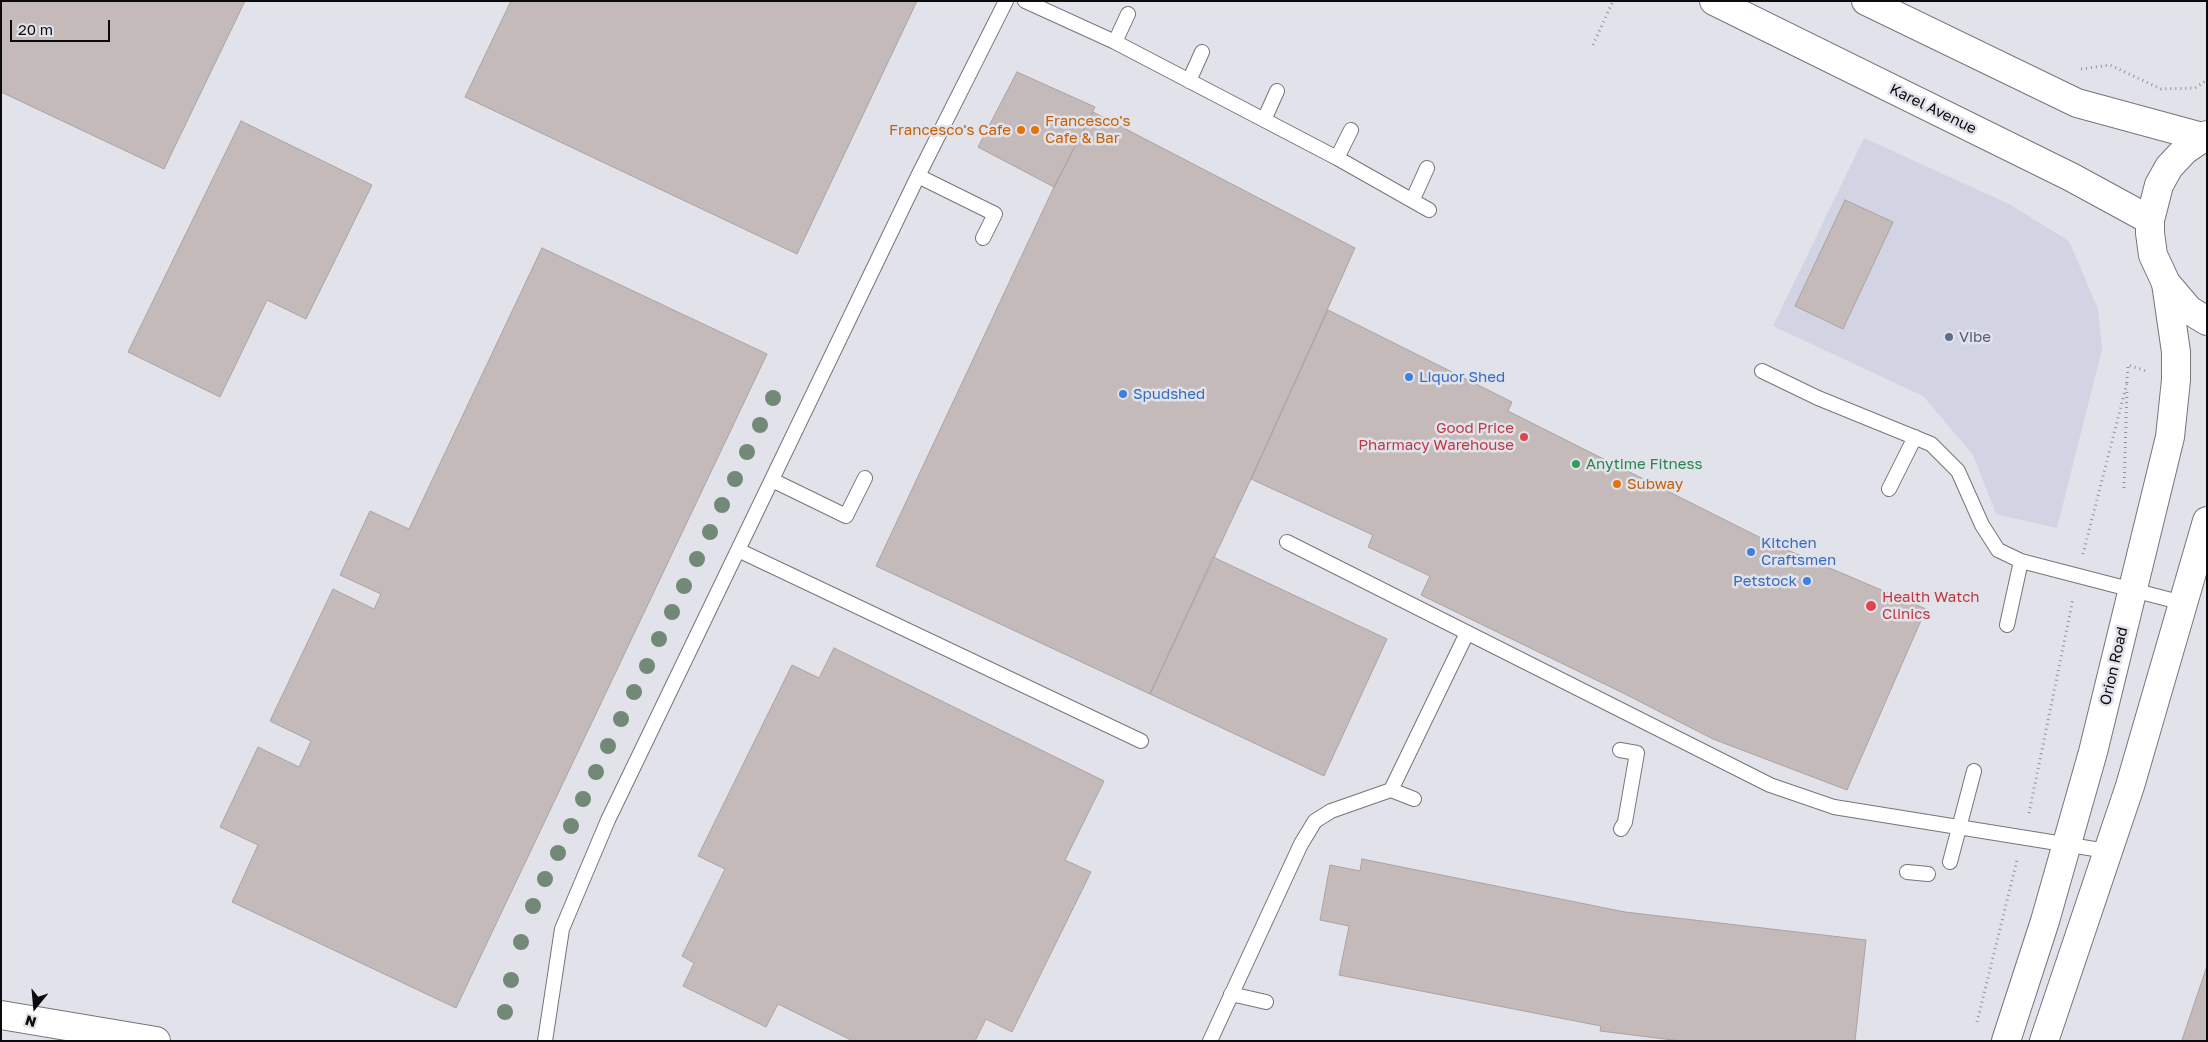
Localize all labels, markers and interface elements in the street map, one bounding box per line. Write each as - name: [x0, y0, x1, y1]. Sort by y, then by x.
- scale bar: [12, 10, 112, 42]
- text: 20 m: [18, 20, 53, 38]
- street label: Karel Avenue: [1887, 80, 1979, 138]
- place label: Francesco's Cafe & Bar: [1045, 112, 1130, 147]
- place label: Francesco's Cafe: [889, 121, 1011, 139]
- marker: Francesco's Cafe: [1015, 124, 1027, 136]
- marker: Francesco's Cafe & Bar: [1029, 124, 1041, 136]
- place label: Vibe: [1959, 328, 1991, 346]
- marker: Vibe: [1943, 331, 1955, 343]
- place label: Liquor Shed: [1419, 368, 1505, 386]
- marker: Liquor Shed: [1403, 371, 1415, 383]
- place label: Spudshed: [1133, 385, 1205, 403]
- marker: Spudshed: [1117, 388, 1129, 400]
- place label: Good Price Pharmacy Warehouse: [1358, 419, 1514, 454]
- marker: Good Price Pharmacy Warehouse: [1518, 431, 1530, 443]
- place label: Anytime Fitness: [1586, 455, 1702, 473]
- marker: Anytime Fitness: [1570, 458, 1582, 470]
- place label: Subway: [1627, 475, 1683, 493]
- marker: Subway: [1611, 478, 1623, 490]
- place label: Kitchen Craftsmen: [1761, 534, 1836, 569]
- marker: Kitchen Craftsmen: [1745, 546, 1757, 558]
- place label: Petstock: [1733, 572, 1797, 590]
- marker: Petstock: [1801, 575, 1813, 587]
- place label: Health Watch Clinics: [1882, 588, 1980, 623]
- marker: Health Watch Clinics: [1864, 599, 1878, 613]
- street label: Orion Road: [2096, 625, 2132, 707]
- north arrow: [10, 982, 60, 1032]
- text: N: [23, 1012, 38, 1032]

